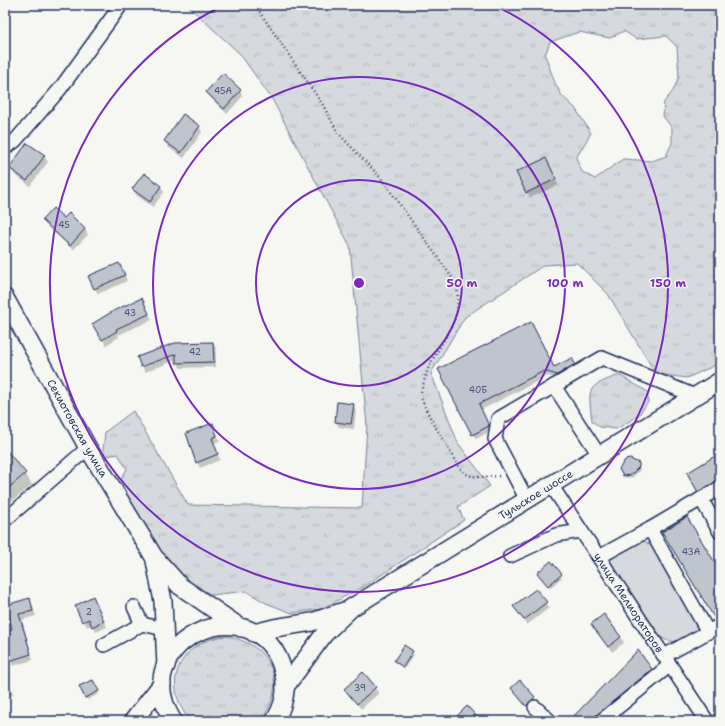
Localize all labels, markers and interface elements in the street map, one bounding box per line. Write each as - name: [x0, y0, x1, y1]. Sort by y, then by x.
- house number: 45А: [214, 85, 233, 97]
- house number: 45: [58, 219, 70, 231]
- text: 50 m: [447, 275, 478, 291]
- text: 100 m: [547, 275, 584, 291]
- text: 150 m: [650, 275, 686, 291]
- centre of rings: [352, 276, 366, 290]
- house number: 43: [124, 307, 136, 319]
- house number: 42: [189, 346, 201, 358]
- street label: Секиотовская улица: [44, 376, 112, 480]
- house number: 40Б: [469, 384, 487, 396]
- street label: Тульское шоссе: [496, 466, 576, 523]
- house number: 43А: [682, 546, 701, 558]
- street label: улица Мелиораторов: [590, 550, 667, 656]
- house number: 2: [86, 606, 92, 618]
- house number: 39: [354, 682, 366, 694]

